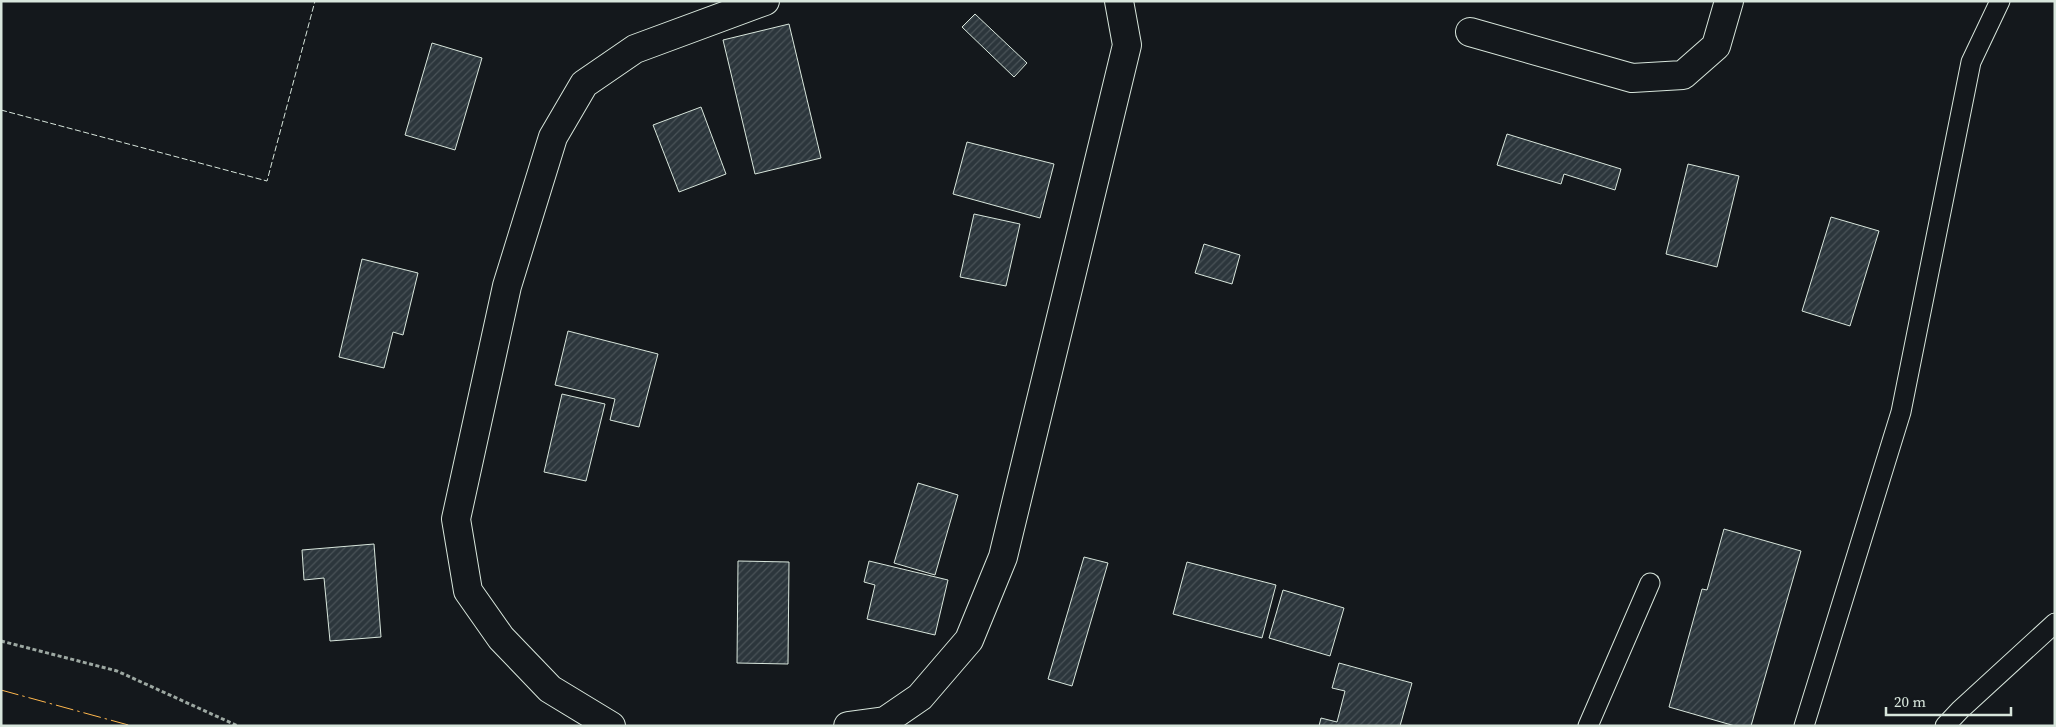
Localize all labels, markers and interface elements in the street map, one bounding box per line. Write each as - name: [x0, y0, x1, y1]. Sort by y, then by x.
- scale bar: [1886, 684, 2011, 716]
- text: 20 m: [1894, 691, 1926, 712]

